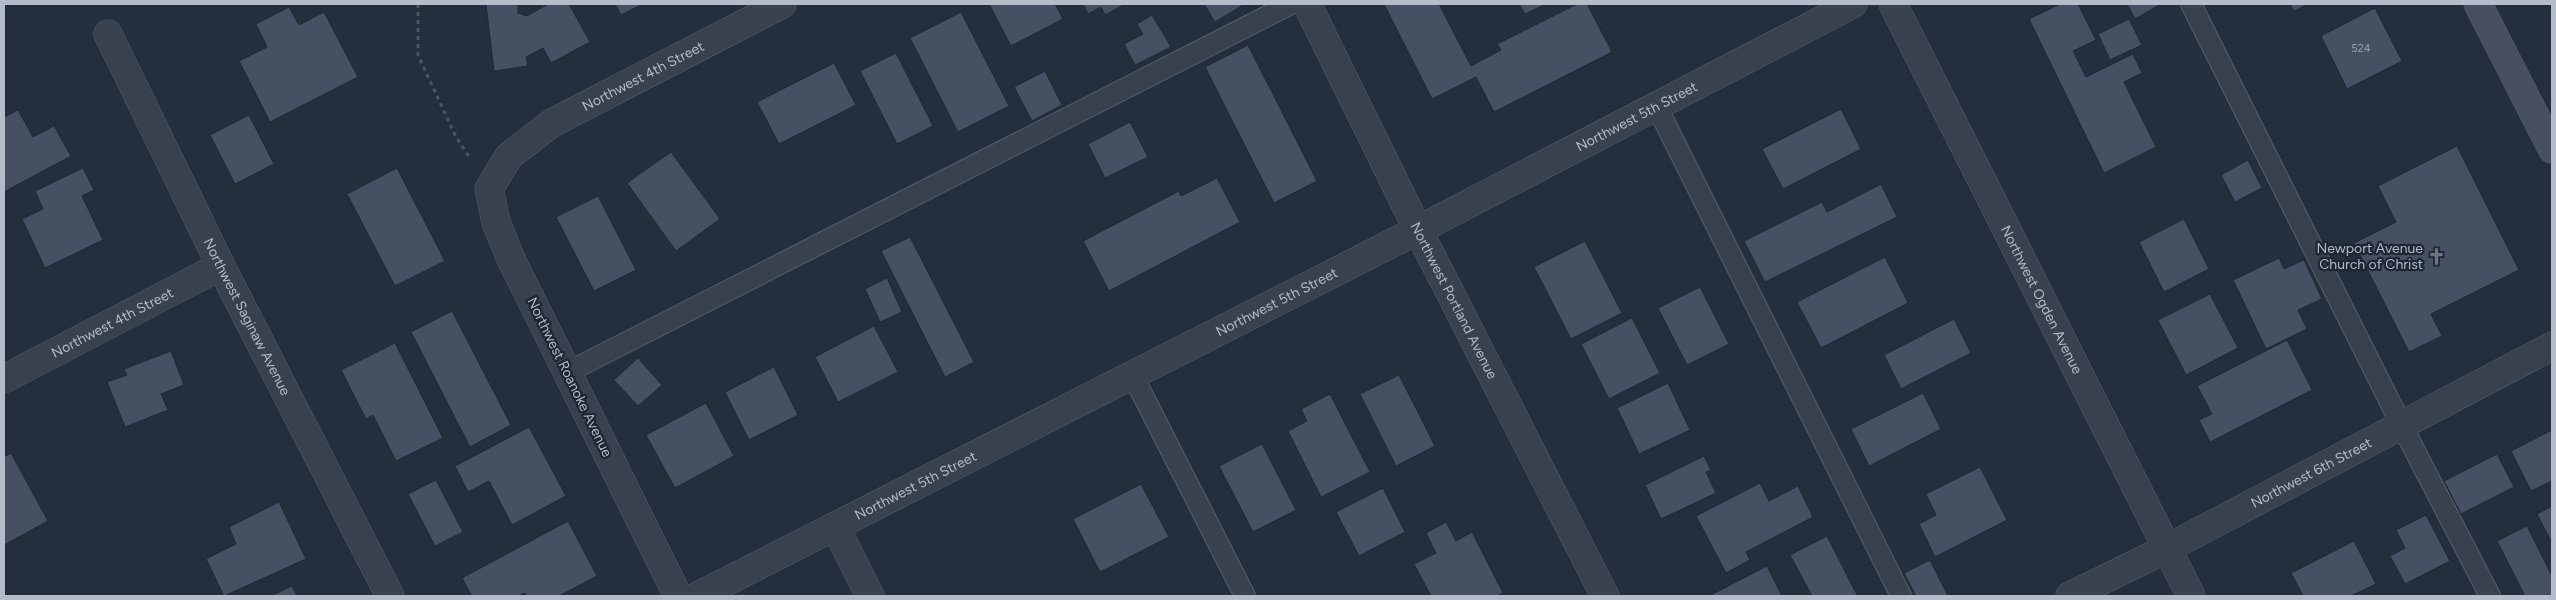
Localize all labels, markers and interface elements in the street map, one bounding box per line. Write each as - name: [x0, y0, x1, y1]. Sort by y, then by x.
- street label: Northwest 4th Street: [579, 38, 707, 115]
- house number: 524: [2351, 42, 2371, 55]
- street label: Northwest 5th Street: [1573, 78, 1700, 155]
- street label: Northwest Portland Avenue: [1407, 220, 1501, 382]
- street label: Northwest Ogden Avenue: [1997, 223, 2086, 377]
- street label: Northwest Saginaw Avenue: [200, 235, 294, 399]
- place label: Newport Avenue Church of Christ: [2317, 240, 2423, 273]
- church icon: Newport Avenue Church of Christ: [2427, 246, 2447, 266]
- street label: Northwest 5th Street: [1213, 264, 1341, 340]
- street label: Northwest 4th Street: [49, 284, 176, 362]
- street label: Northwest Roanoke Avenue: [523, 295, 616, 460]
- street label: Northwest 6th Street: [2248, 434, 2375, 512]
- street label: Northwest 5th Street: [852, 448, 979, 524]

